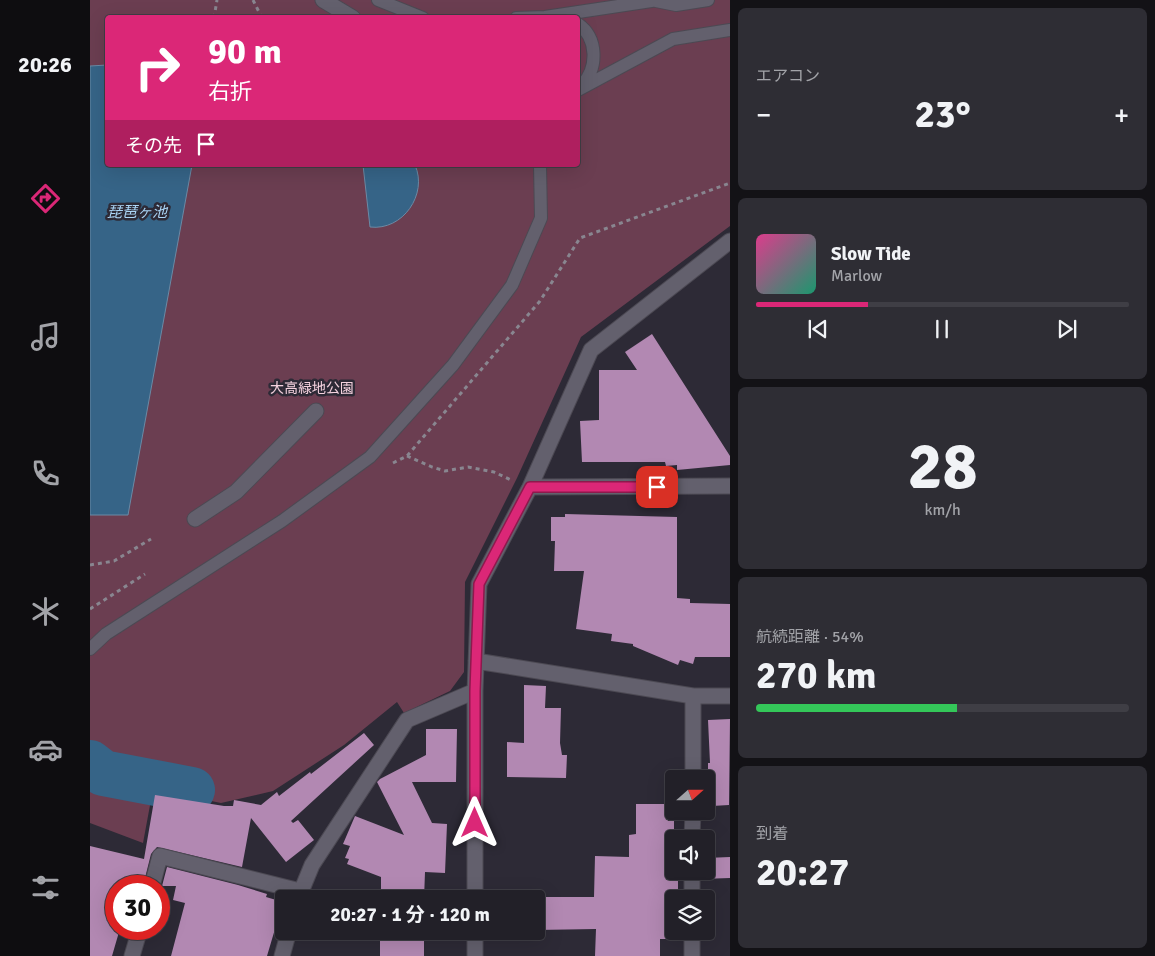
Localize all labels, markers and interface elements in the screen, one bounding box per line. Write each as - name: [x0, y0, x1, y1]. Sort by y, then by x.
- text: 90 m: [208, 30, 282, 73]
- icon: right: [125, 35, 190, 100]
- text: 20:26: [18, 51, 72, 78]
- text: エアコン: [756, 66, 820, 86]
- text: 右折: [208, 78, 252, 105]
- text: 23°: [914, 91, 971, 138]
- text: −: [756, 98, 771, 132]
- text: +: [1114, 98, 1129, 132]
- icon: arrive: [192, 130, 220, 158]
- text: その先: [125, 134, 182, 158]
- icon: directions: [28, 181, 63, 216]
- water label: 琵琶ヶ池: [107, 203, 169, 221]
- text: Slow Tide: [831, 242, 911, 266]
- text: Marlow: [831, 266, 882, 286]
- icon: previous: [804, 315, 832, 343]
- icon: pause: [928, 315, 956, 343]
- icon: next: [1053, 315, 1081, 343]
- icon: music: [28, 319, 63, 354]
- park label: 大高緑地公園: [270, 380, 354, 397]
- text: 28: [907, 427, 978, 507]
- icon: phone: [28, 456, 63, 491]
- pin: [636, 466, 678, 508]
- icon: arrive: [643, 473, 671, 501]
- text: km/h: [924, 500, 961, 520]
- icon: climate: [28, 594, 63, 629]
- text: 航続距離 · 54%: [756, 627, 864, 647]
- text: 270 km: [756, 652, 877, 699]
- icon: car: [28, 732, 63, 767]
- north arrow: [665, 770, 715, 820]
- map controls: [665, 770, 715, 940]
- position arrow: [448, 796, 500, 848]
- text: 到着: [756, 824, 788, 844]
- button: sound: [665, 830, 715, 880]
- text: 20:27: [756, 849, 849, 896]
- icon: filters: [28, 870, 63, 905]
- speed limit sign: 30: [105, 875, 170, 940]
- button: layers: [665, 890, 715, 940]
- text: 20:27 · 1 分 · 120 m: [330, 903, 490, 927]

